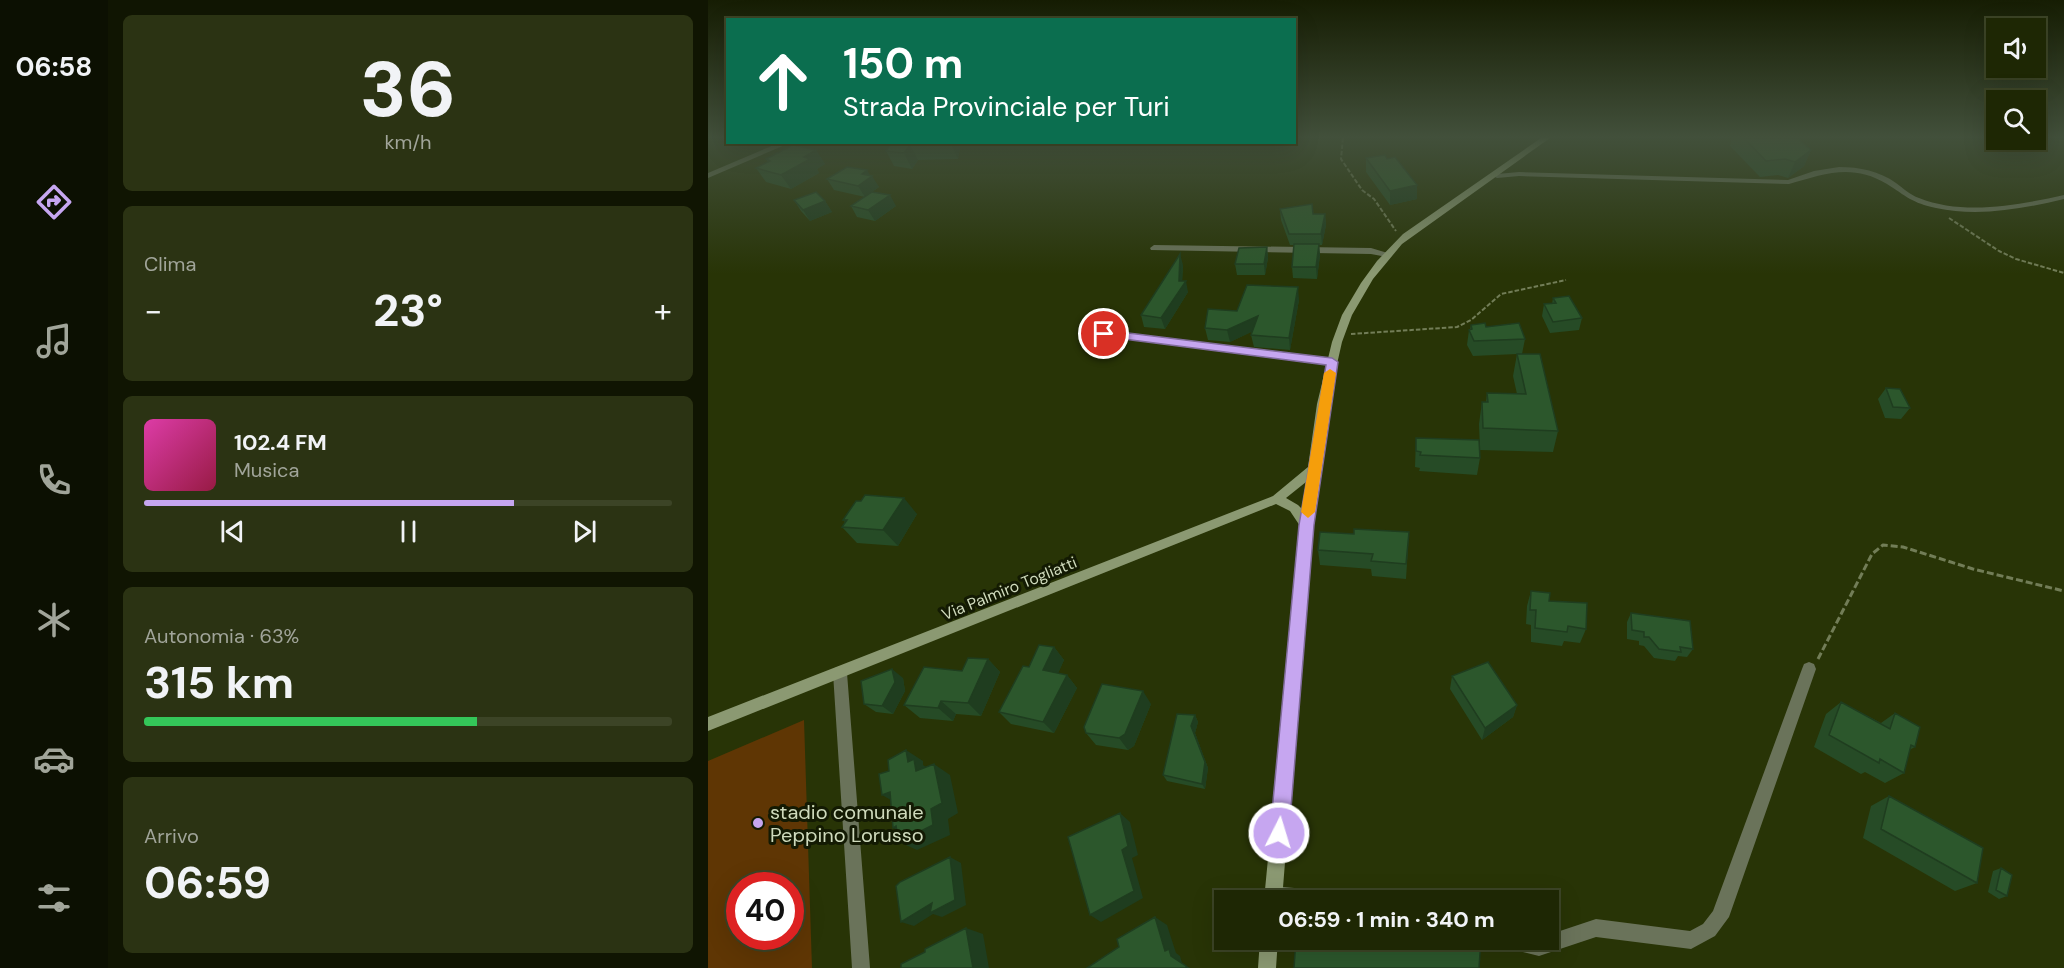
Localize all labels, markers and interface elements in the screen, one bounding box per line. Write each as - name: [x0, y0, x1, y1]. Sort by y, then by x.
- map controls: [1986, 18, 2046, 150]
- button: sound: [1986, 18, 2046, 78]
- text: 150 m: [843, 36, 963, 91]
- text: 36: [360, 39, 456, 140]
- icon: ahead: [744, 42, 822, 120]
- text: 06:58: [16, 49, 92, 84]
- text: Strada Provinciale per Turi: [843, 89, 1170, 124]
- button: search: [1986, 90, 2046, 150]
- text: km/h: [384, 129, 432, 155]
- icon: directions: [33, 181, 75, 223]
- text: Clima: [144, 251, 196, 277]
- text: 23°: [373, 281, 443, 340]
- text: −: [144, 289, 162, 332]
- text: +: [654, 289, 672, 332]
- pin: [1078, 308, 1129, 359]
- icon: arrive: [1087, 317, 1120, 350]
- icon: music: [33, 320, 75, 362]
- text: 102.4 FM: [234, 428, 327, 457]
- text: Musica: [234, 457, 299, 483]
- icon: phone: [33, 459, 75, 501]
- icon: previous: [216, 515, 249, 548]
- icon: pause: [392, 515, 425, 548]
- icon: next: [568, 515, 601, 548]
- street label: Via Palmiro Togliatti: [938, 552, 1080, 625]
- icon: climate: [33, 599, 75, 641]
- text: Autonomia · 63%: [144, 623, 299, 649]
- text: 315 km: [144, 653, 294, 712]
- icon: car: [33, 738, 75, 780]
- place label: stadio comunale Peppino Lorusso: [770, 799, 924, 848]
- position arrow: [1247, 801, 1311, 865]
- marker: stadio comunale Peppino Lorusso: [751, 816, 765, 830]
- text: Arrivo: [144, 823, 199, 849]
- text: 06:59: [144, 853, 271, 912]
- speed limit sign: 40: [726, 872, 804, 950]
- icon: filters: [33, 877, 75, 919]
- text: 06:59 · 1 min · 340 m: [1278, 905, 1495, 934]

